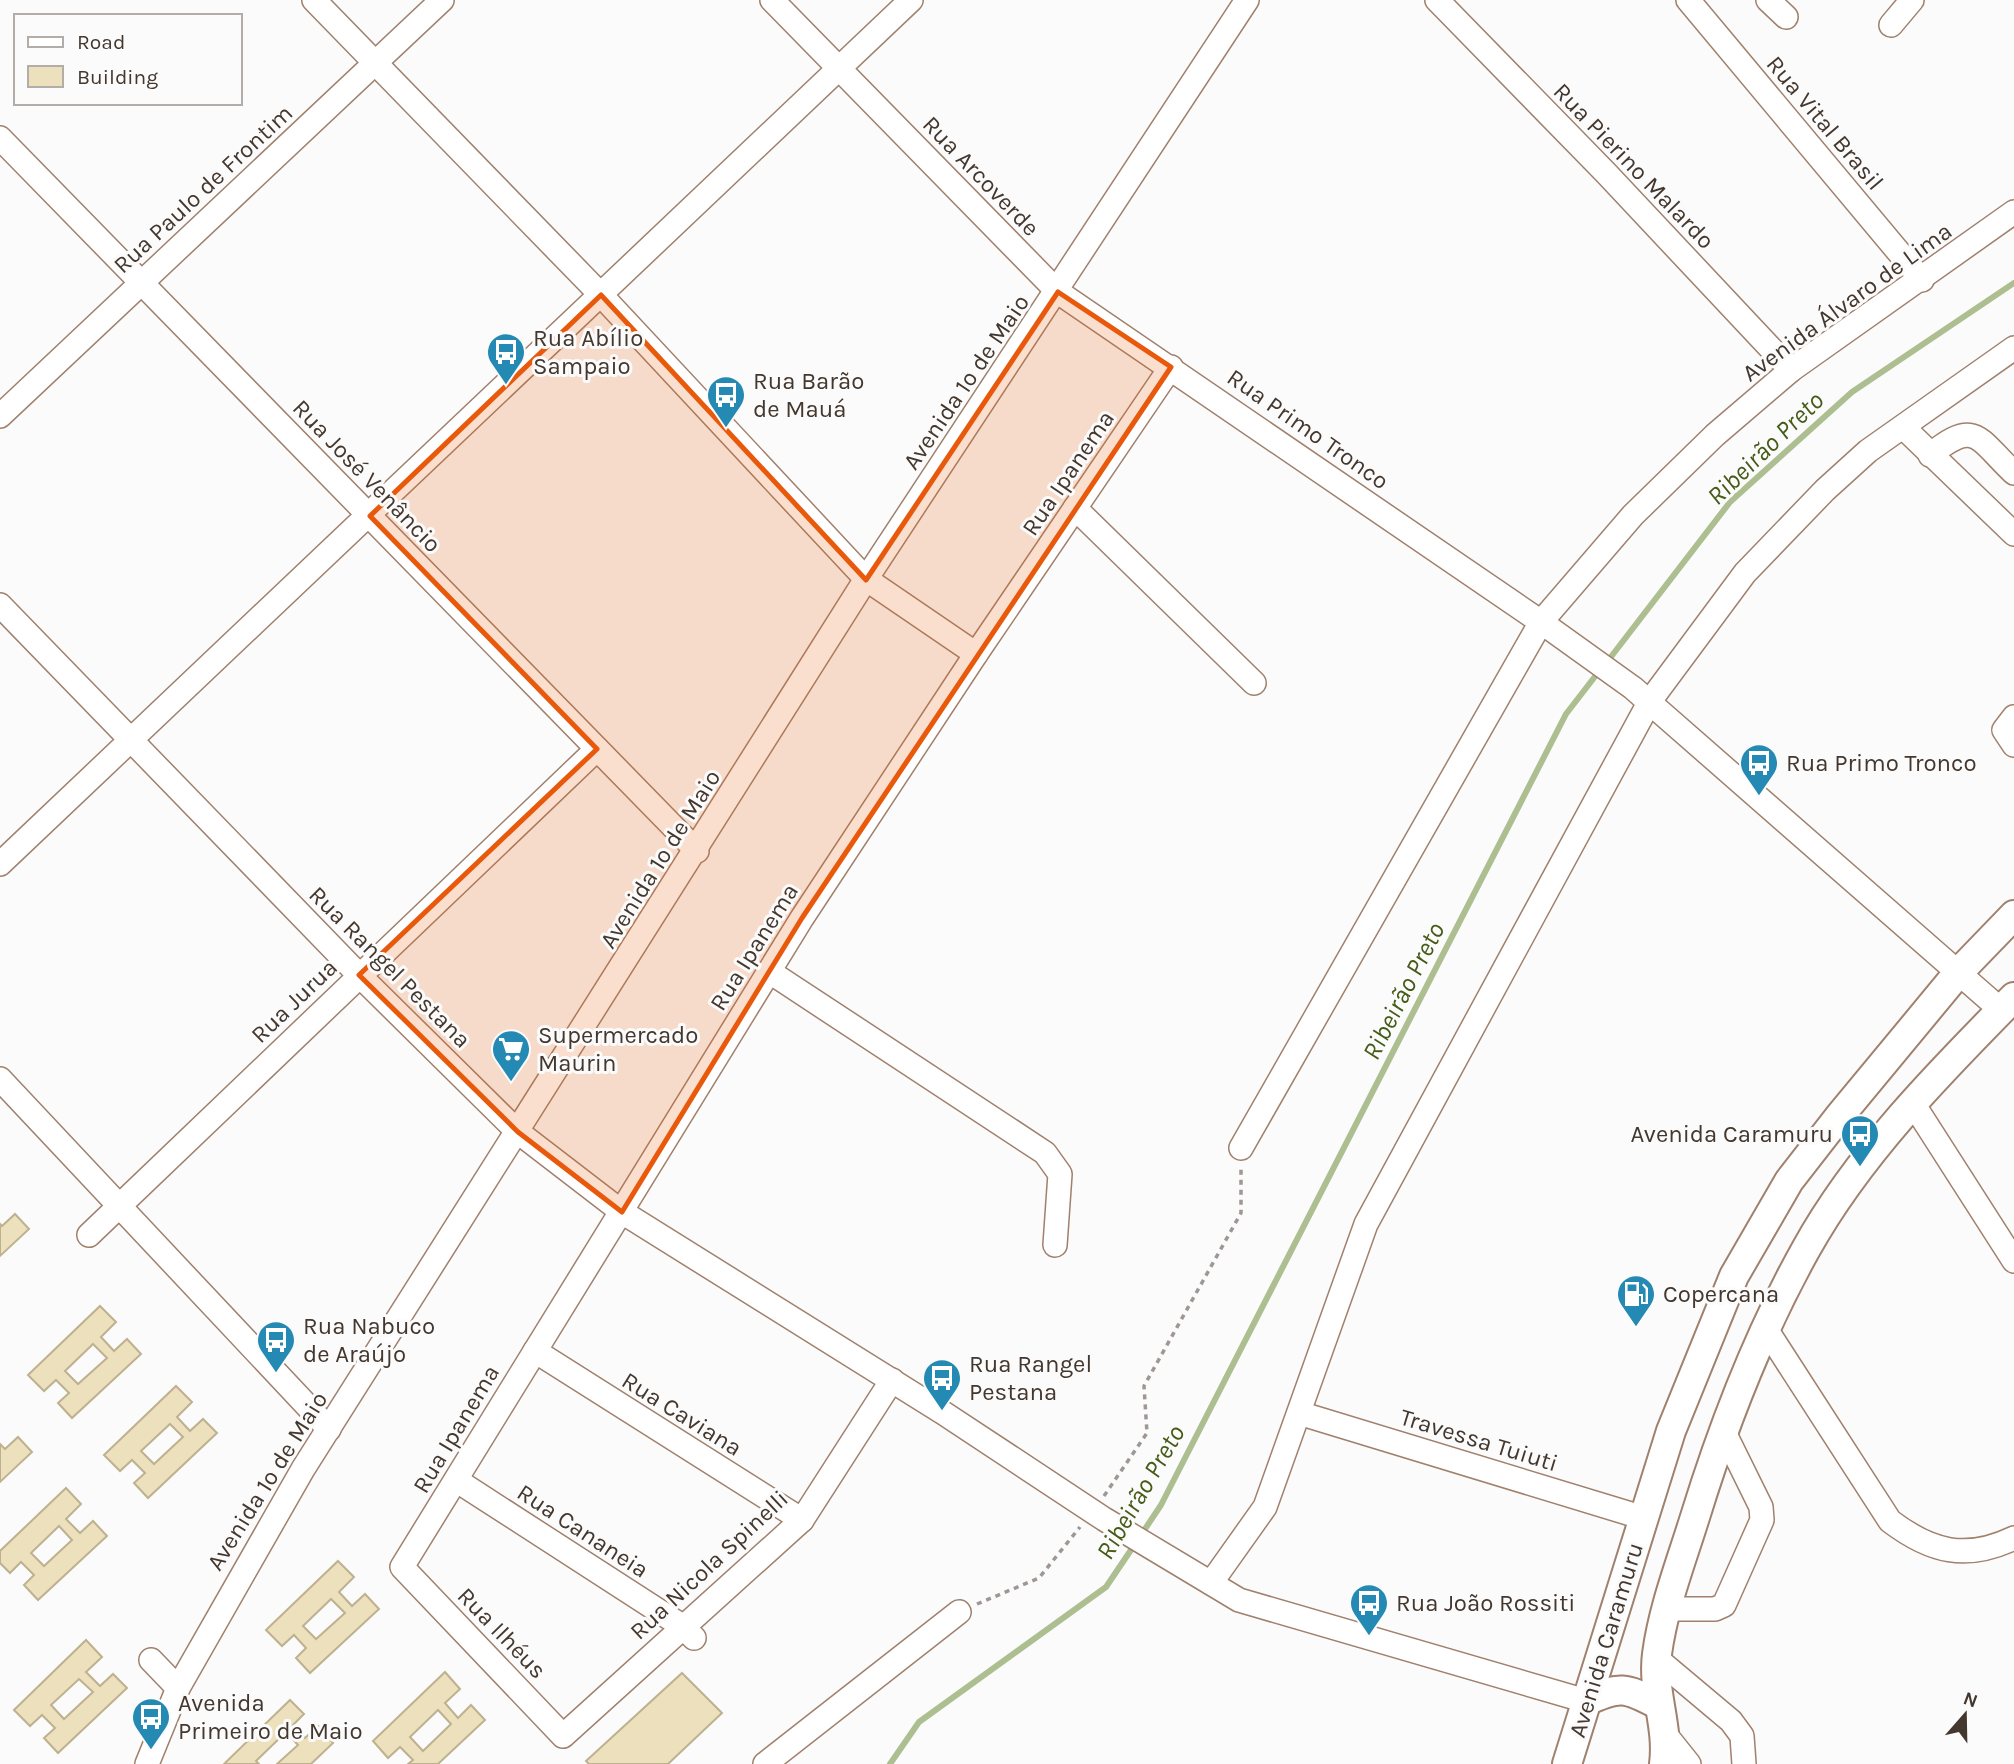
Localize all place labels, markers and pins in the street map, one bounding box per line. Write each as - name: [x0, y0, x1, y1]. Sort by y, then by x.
- place label: Rua Abílio Sampaio: [533, 324, 643, 380]
- bus stop icon: Rua Abílio Sampaio: [485, 331, 527, 386]
- place label: Rua Barão de Mauá: [753, 367, 864, 423]
- bus stop icon: Rua Barão de Mauá: [705, 374, 747, 429]
- bus stop icon: Rua Primo Tronco: [1738, 742, 1780, 797]
- place label: Rua Primo Tronco: [1786, 749, 1977, 777]
- place label: Supermercado Maurin: [538, 1021, 698, 1077]
- supermarket icon: Supermercado Maurin: [490, 1028, 532, 1083]
- bus stop icon: Avenida Caramuru: [1839, 1113, 1881, 1168]
- place label: Avenida Caramuru: [1631, 1120, 1833, 1148]
- fuel station icon: Copercana: [1615, 1273, 1657, 1328]
- place label: Copercana: [1663, 1280, 1779, 1308]
- place label: Rua Nabuco de Araújo: [303, 1312, 435, 1368]
- bus stop icon: Rua Nabuco de Araújo: [255, 1319, 297, 1374]
- place label: Rua Rangel Pestana: [969, 1350, 1092, 1406]
- bus stop icon: Rua Rangel Pestana: [921, 1357, 963, 1412]
- bus stop icon: Rua João Rossiti: [1348, 1582, 1390, 1637]
- place label: Rua João Rossiti: [1396, 1589, 1575, 1617]
- place label: Avenida Primeiro de Maio: [178, 1689, 363, 1745]
- bus stop icon: Avenida Primeiro de Maio: [130, 1696, 172, 1751]

